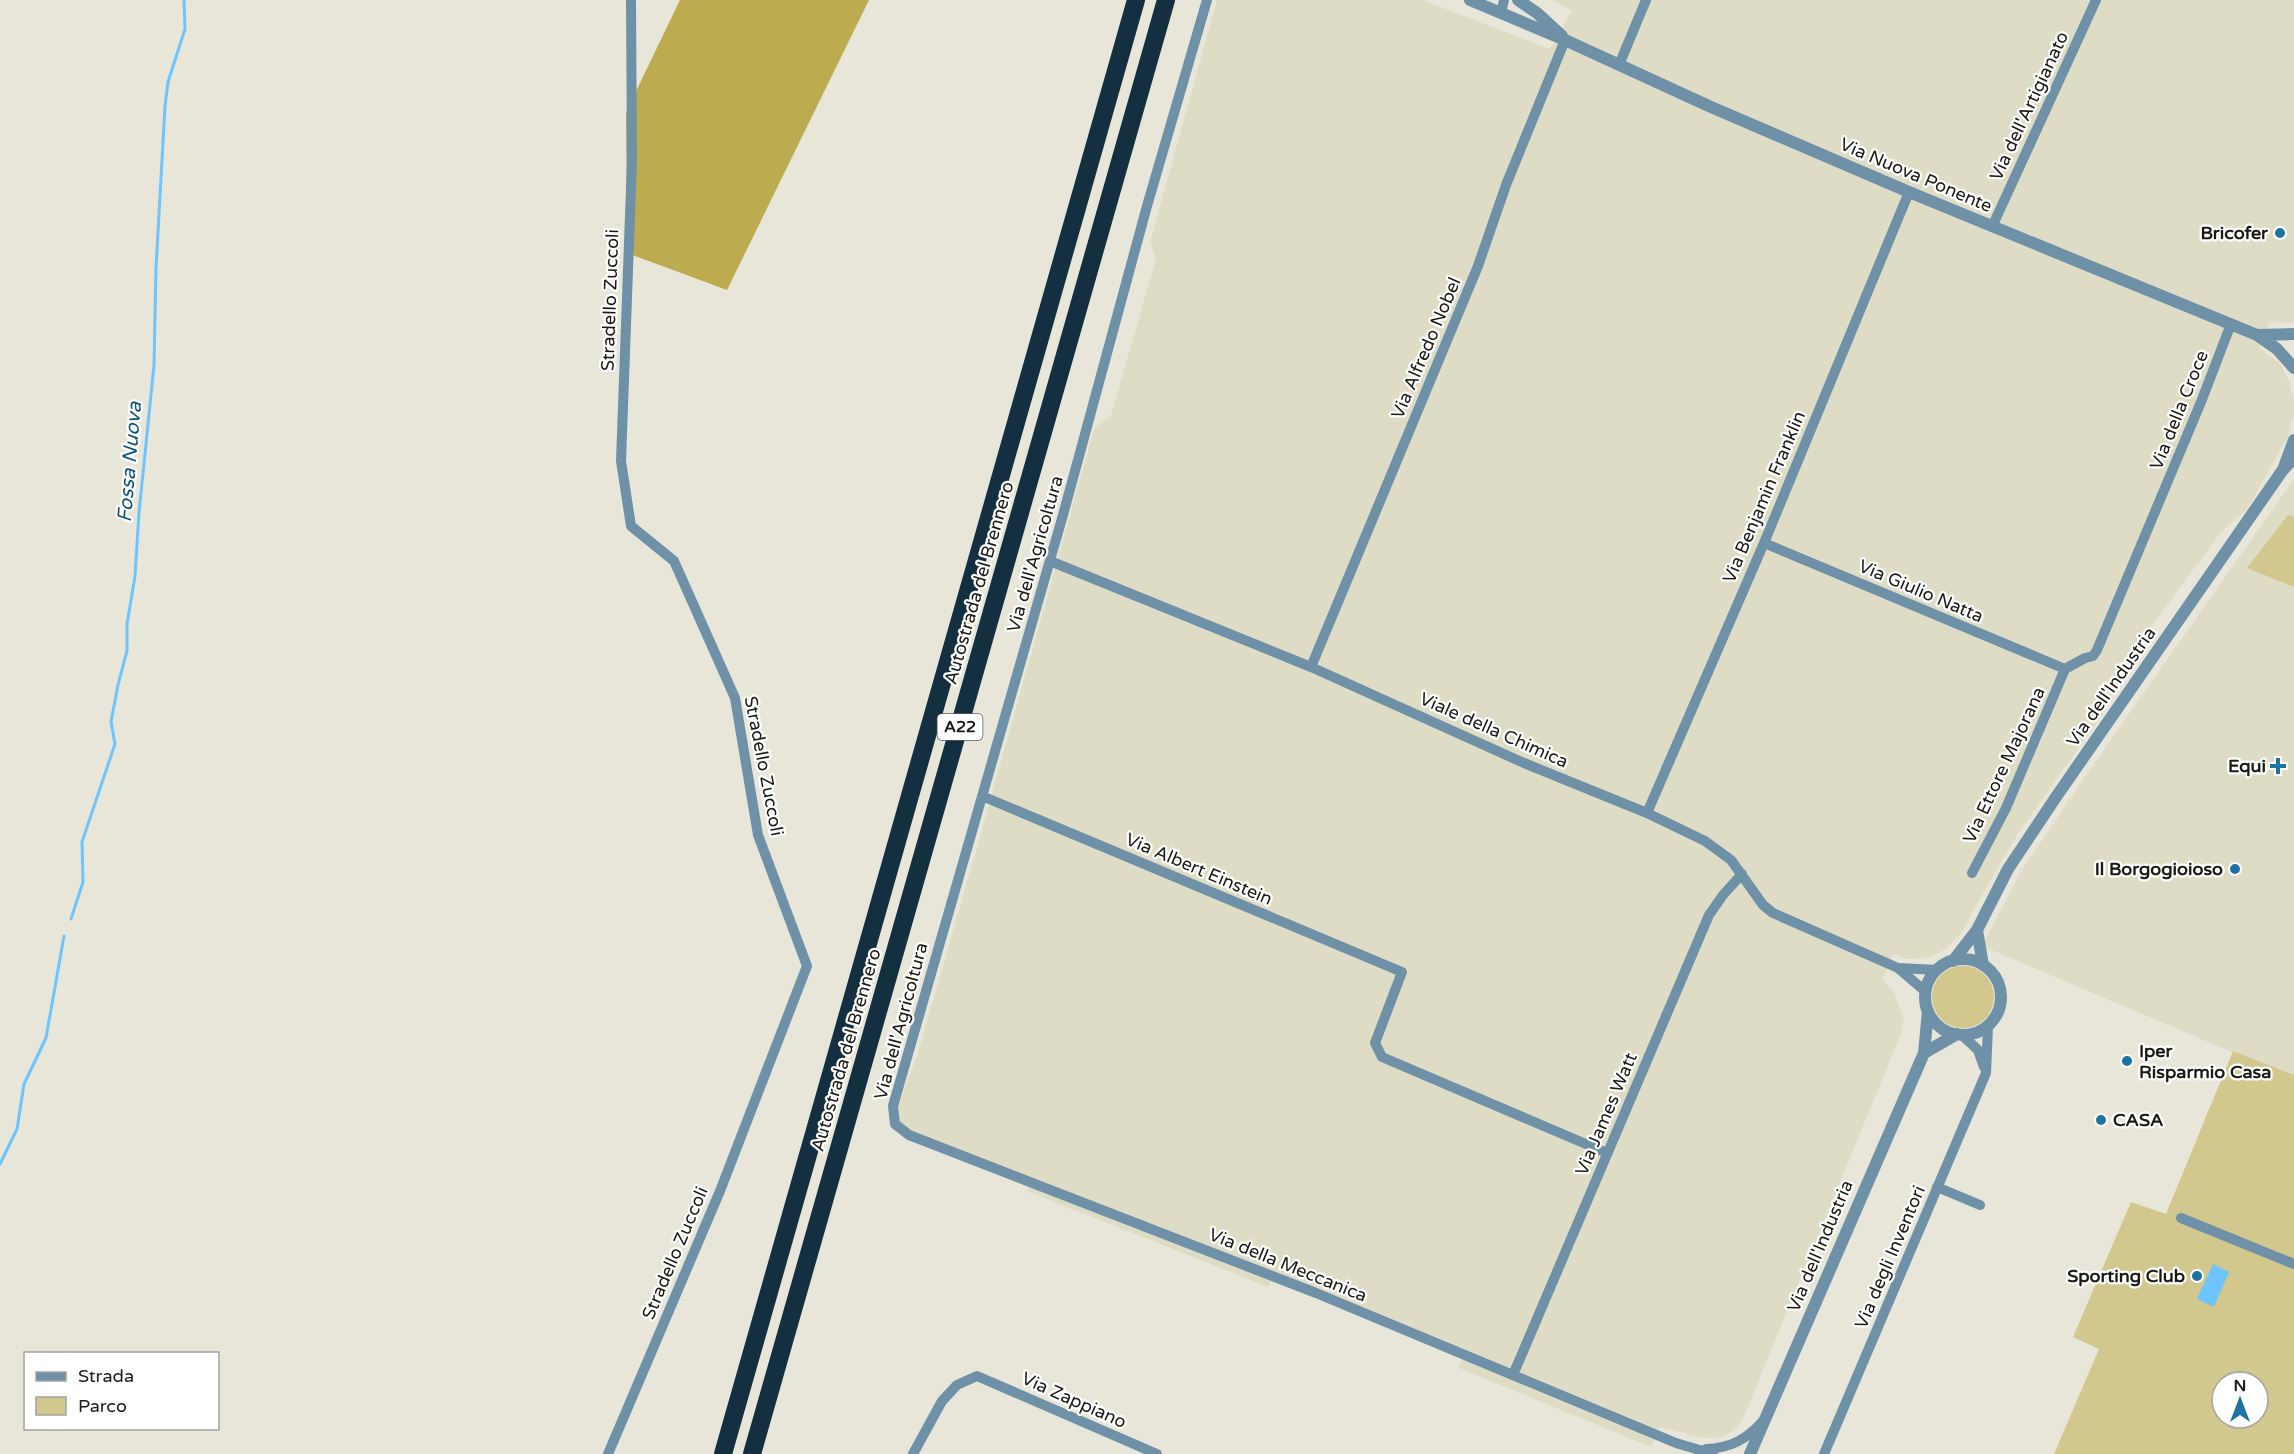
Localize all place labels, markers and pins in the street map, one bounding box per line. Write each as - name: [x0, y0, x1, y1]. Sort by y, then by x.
- place label: Bricofer: [2200, 222, 2269, 244]
- marker: Bricofer: [2273, 226, 2287, 240]
- place label: Equi: [2228, 755, 2266, 777]
- marker: Equi: [2271, 759, 2285, 773]
- place label: Il Borgogioioso: [2095, 858, 2223, 880]
- marker: Il Borgogioioso: [2228, 862, 2242, 876]
- place label: Iper Risparmio Casa: [2139, 1040, 2271, 1083]
- marker: Iper Risparmio Casa: [2120, 1054, 2134, 1068]
- place label: CASA: [2113, 1109, 2163, 1131]
- marker: CASA: [2094, 1113, 2108, 1127]
- place label: Sporting Club: [2067, 1265, 2185, 1287]
- marker: Sporting Club: [2190, 1269, 2204, 1283]

